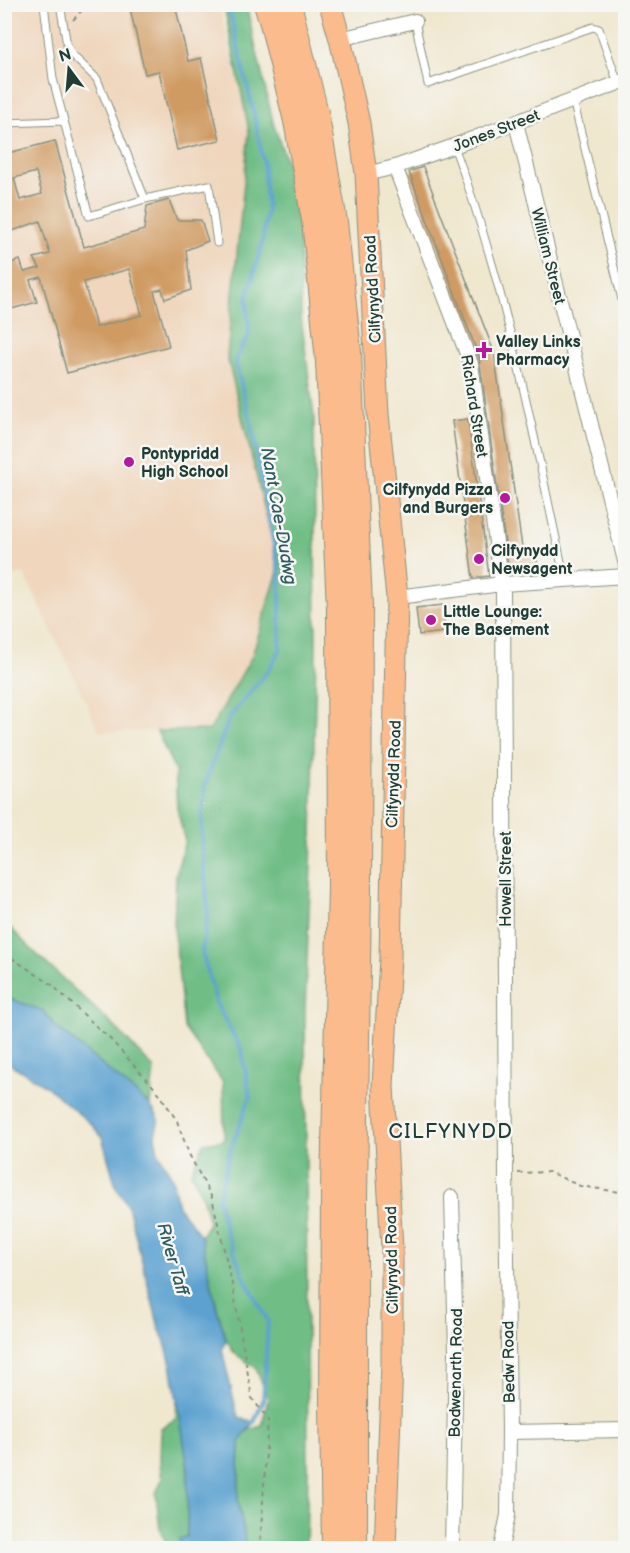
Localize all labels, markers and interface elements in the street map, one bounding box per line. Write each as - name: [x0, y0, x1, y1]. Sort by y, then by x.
- north arrow: [39, 39, 99, 99]
- text: N: [57, 45, 74, 67]
- street label: Jones Street: [450, 106, 543, 157]
- street label: William Street: [526, 206, 569, 307]
- street label: Cilfynydd Road: [361, 234, 386, 343]
- place label: Valley Links Pharmacy: [496, 333, 581, 370]
- marker: Valley Links Pharmacy: [477, 343, 491, 357]
- street label: Richard Street: [456, 353, 491, 459]
- place label: Pontypridd High School: [141, 445, 228, 482]
- water label: Nant Cae-Dudwg: [256, 446, 301, 586]
- marker: Pontypridd High School: [122, 455, 136, 469]
- place label: Cilfynydd Pizza and Burgers: [383, 481, 493, 518]
- marker: Cilfynydd Pizza and Burgers: [498, 491, 512, 505]
- place label: Cilfynydd Newsagent: [491, 542, 573, 579]
- marker: Cilfynydd Newsagent: [472, 552, 486, 566]
- place label: Little Lounge: The Basement: [443, 603, 550, 640]
- marker: Little Lounge: The Basement: [424, 613, 438, 627]
- street label: Cilfynydd Road: [383, 720, 406, 828]
- street label: Howell Street: [497, 831, 516, 927]
- district label: CILFYNYDD: [389, 1120, 513, 1144]
- street label: Cilfynydd Road: [382, 1206, 403, 1314]
- water label: River Taff: [152, 1220, 193, 1300]
- street label: Bodwenarth Road: [446, 1308, 467, 1438]
- street label: Bedw Road: [499, 1320, 520, 1404]

